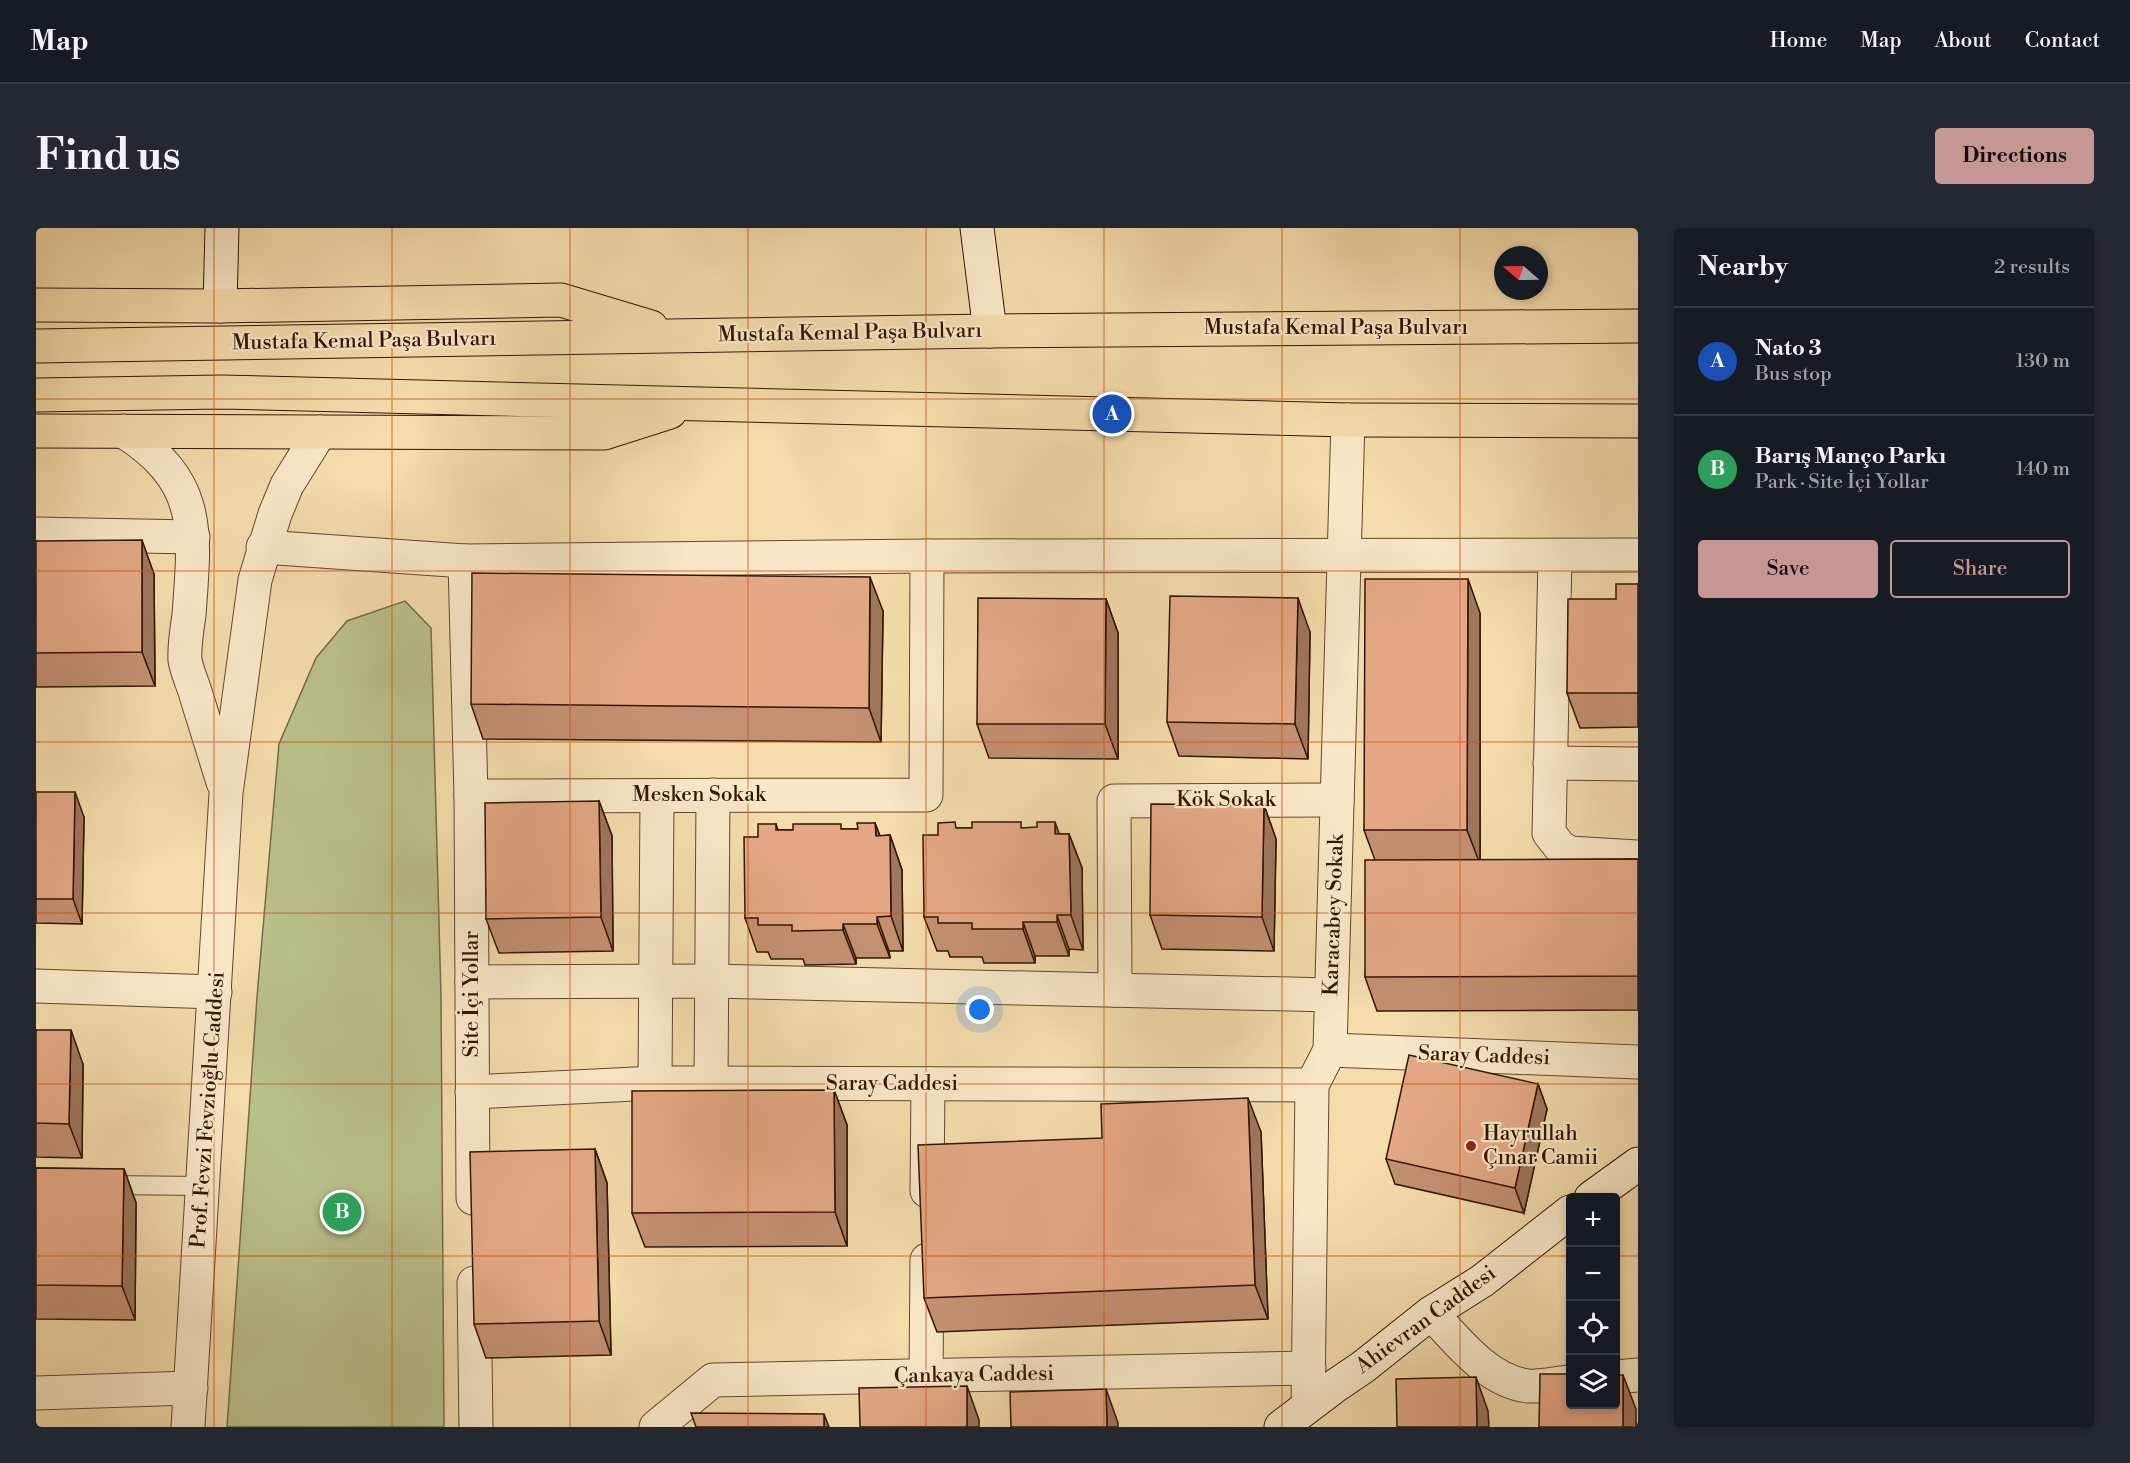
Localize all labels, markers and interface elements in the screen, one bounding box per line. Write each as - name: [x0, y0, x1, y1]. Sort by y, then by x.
- text: Map: [30, 24, 89, 59]
- text: Home: [1770, 28, 1827, 54]
- text: Map: [1860, 28, 1902, 54]
- text: About: [1935, 28, 1992, 54]
- text: Contact: [2025, 28, 2100, 54]
- button: Directions: [1935, 128, 2094, 184]
- text: Find us: [36, 130, 180, 183]
- north arrow: [1494, 246, 1548, 300]
- text: Nearby: [1698, 251, 1788, 283]
- text: 2 results: [1994, 255, 2070, 280]
- street label: Mustafa Kemal Paşa Bulvarı: [1204, 315, 1468, 341]
- street label: Mustafa Kemal Paşa Bulvarı: [718, 318, 982, 348]
- street label: Mustafa Kemal Paşa Bulvarı: [232, 326, 496, 356]
- text: Nato 3: [1755, 335, 1822, 362]
- text: A: [1710, 349, 1725, 374]
- text: 130 m: [2015, 349, 2070, 374]
- text: Bus stop: [1755, 362, 1832, 387]
- pin: A: [1092, 392, 1132, 436]
- text: Barış Manço Parkı: [1755, 443, 1946, 470]
- text: B: [1710, 457, 1725, 482]
- text: 140 m: [2015, 457, 2070, 482]
- text: Park · Site İçi Yollar: [1755, 470, 1929, 495]
- button: Save: [1698, 540, 1878, 598]
- button: Share: [1890, 540, 2070, 598]
- street label: Mesken Sokak: [632, 782, 767, 808]
- street label: Kök Sokak: [1176, 787, 1277, 813]
- street label: Karacabey Sokak: [1318, 833, 1350, 996]
- street label: Site İçi Yollar: [457, 931, 485, 1057]
- street label: Prof. Fevzi Fevzioğlu Caddesi: [185, 971, 231, 1249]
- your location: [965, 995, 994, 1024]
- street label: Saray Caddesi: [1417, 1041, 1551, 1071]
- street label: Saray Caddesi: [826, 1071, 958, 1097]
- place label: Hayrullah Çınar Camii: [1483, 1121, 1598, 1171]
- marker: Hayrullah Çınar Camii: [1464, 1139, 1478, 1153]
- pin: B: [322, 1190, 362, 1234]
- map controls: [1566, 1193, 1620, 1409]
- button: +: [1566, 1193, 1620, 1247]
- button: −: [1566, 1247, 1620, 1301]
- street label: Ahievran Caddesi: [1350, 1260, 1501, 1380]
- button: locate: [1566, 1301, 1620, 1355]
- button: layers: [1566, 1355, 1620, 1409]
- street label: Çankaya Caddesi: [894, 1361, 1054, 1389]

